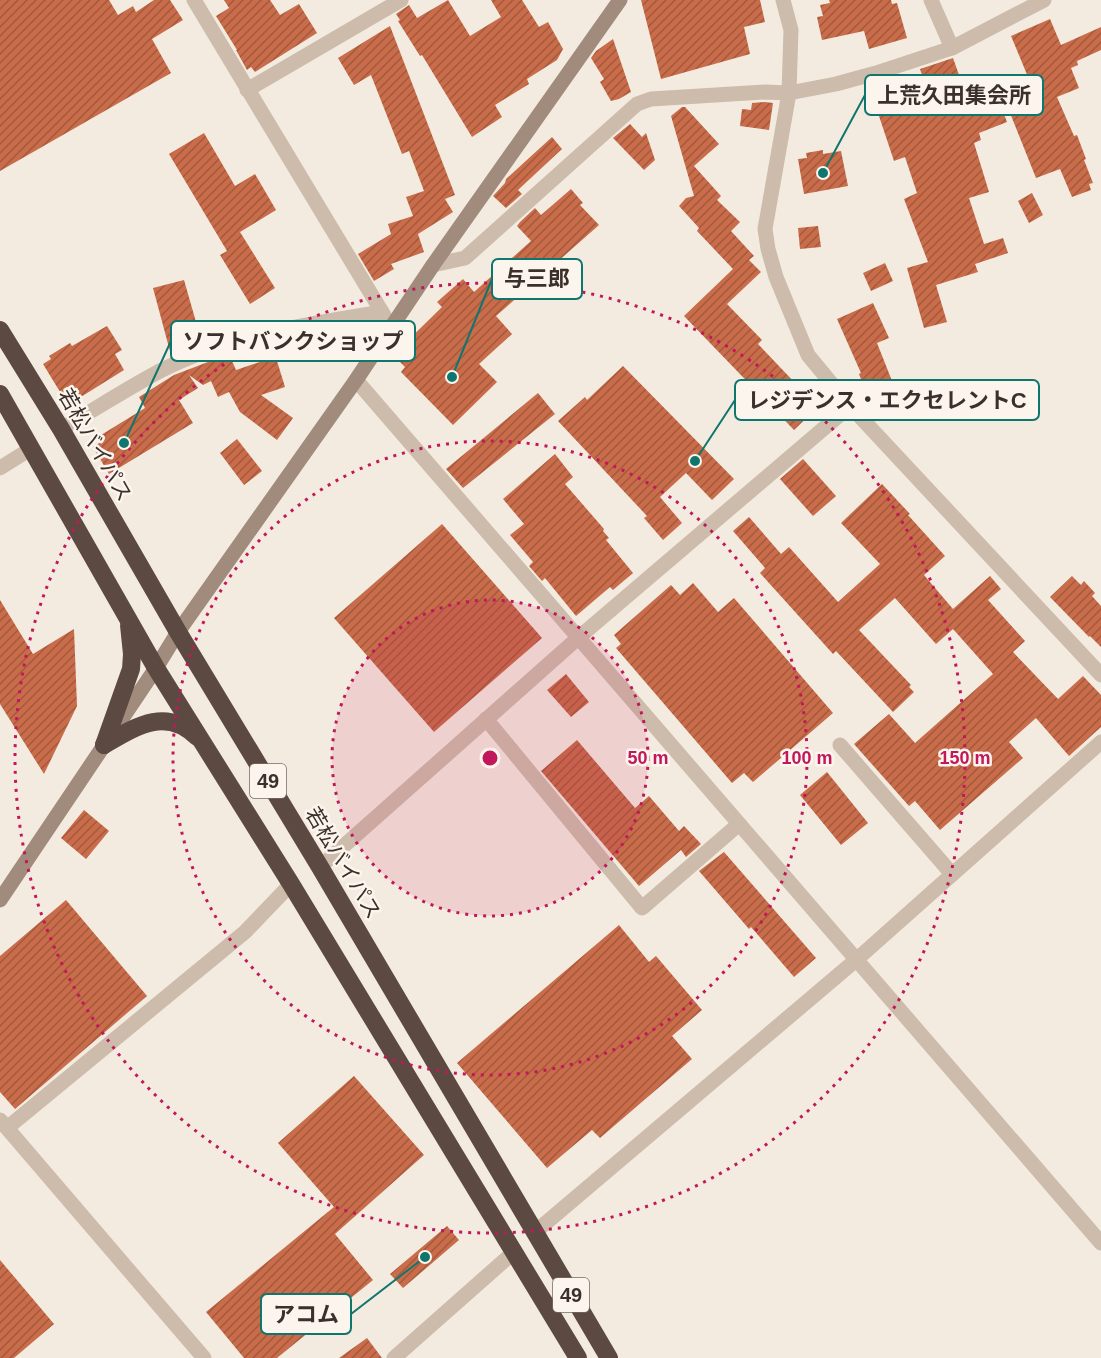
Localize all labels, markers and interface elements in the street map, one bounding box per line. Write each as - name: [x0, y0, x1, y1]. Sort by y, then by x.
- callout: 上荒久田集会所: [865, 75, 1043, 115]
- text: 上荒久田集会所: [877, 83, 1031, 108]
- callout: 与三郎: [492, 259, 582, 299]
- text: 与三郎: [504, 266, 570, 291]
- callout: ソフトバンクショップ: [171, 321, 415, 361]
- text: ソフトバンクショップ: [182, 329, 404, 354]
- callout: レジデンス・エクセレントC: [735, 380, 1039, 420]
- street label: 若松バイパス: [54, 385, 137, 505]
- text: レジデンス・エクセレントC: [747, 388, 1027, 413]
- centre of rings: [480, 748, 500, 768]
- text: 50 m: [627, 748, 669, 768]
- text: 100 m: [781, 748, 833, 768]
- text: 150 m: [939, 748, 991, 768]
- road number: 49: [250, 764, 286, 798]
- street label: 若松バイパス: [301, 803, 386, 922]
- road number: 49: [553, 1278, 589, 1312]
- callout: アコム: [261, 1294, 351, 1334]
- text: アコム: [273, 1302, 339, 1327]

